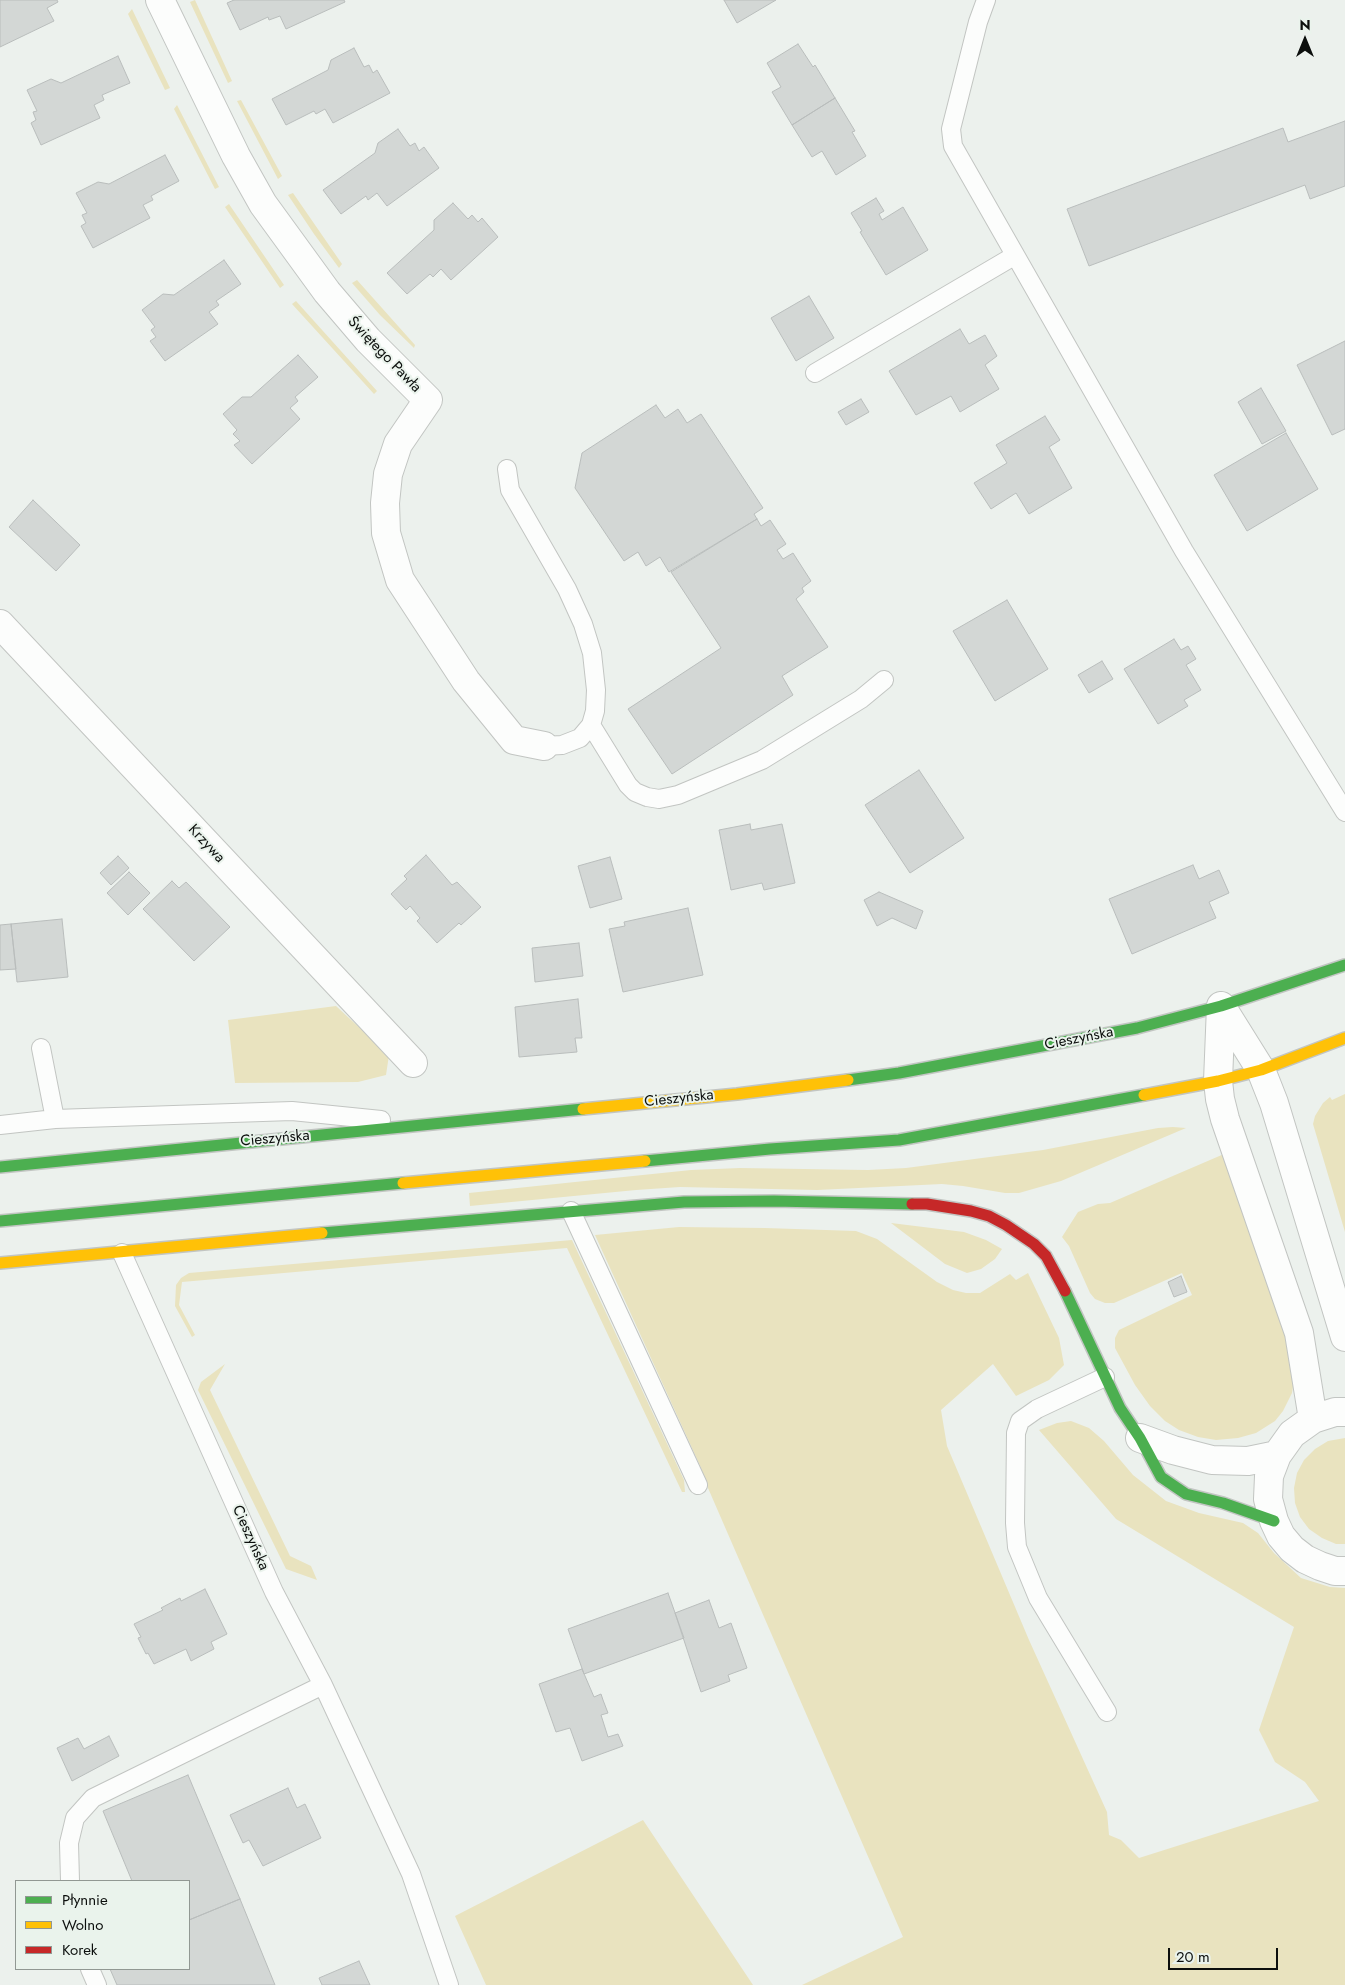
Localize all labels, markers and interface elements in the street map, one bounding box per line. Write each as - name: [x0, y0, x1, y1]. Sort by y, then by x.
- north arrow: [1280, 15, 1330, 65]
- text: N: [1299, 15, 1311, 35]
- street label: Świętego Pawła: [343, 313, 425, 397]
- street label: Krzywa: [184, 821, 228, 867]
- street label: Cieszyńska: [1043, 1024, 1115, 1054]
- street label: Cieszyńska: [644, 1086, 714, 1112]
- street label: Cieszyńska: [240, 1127, 310, 1151]
- street label: Cieszyńska: [228, 1503, 272, 1573]
- legend: [15, 1880, 190, 1970]
- text: Płynnie: [62, 1889, 108, 1911]
- text: Wolno: [62, 1914, 103, 1936]
- scale bar: [1170, 1938, 1280, 1970]
- text: Korek: [62, 1939, 97, 1961]
- text: 20 m: [1176, 1946, 1210, 1968]

